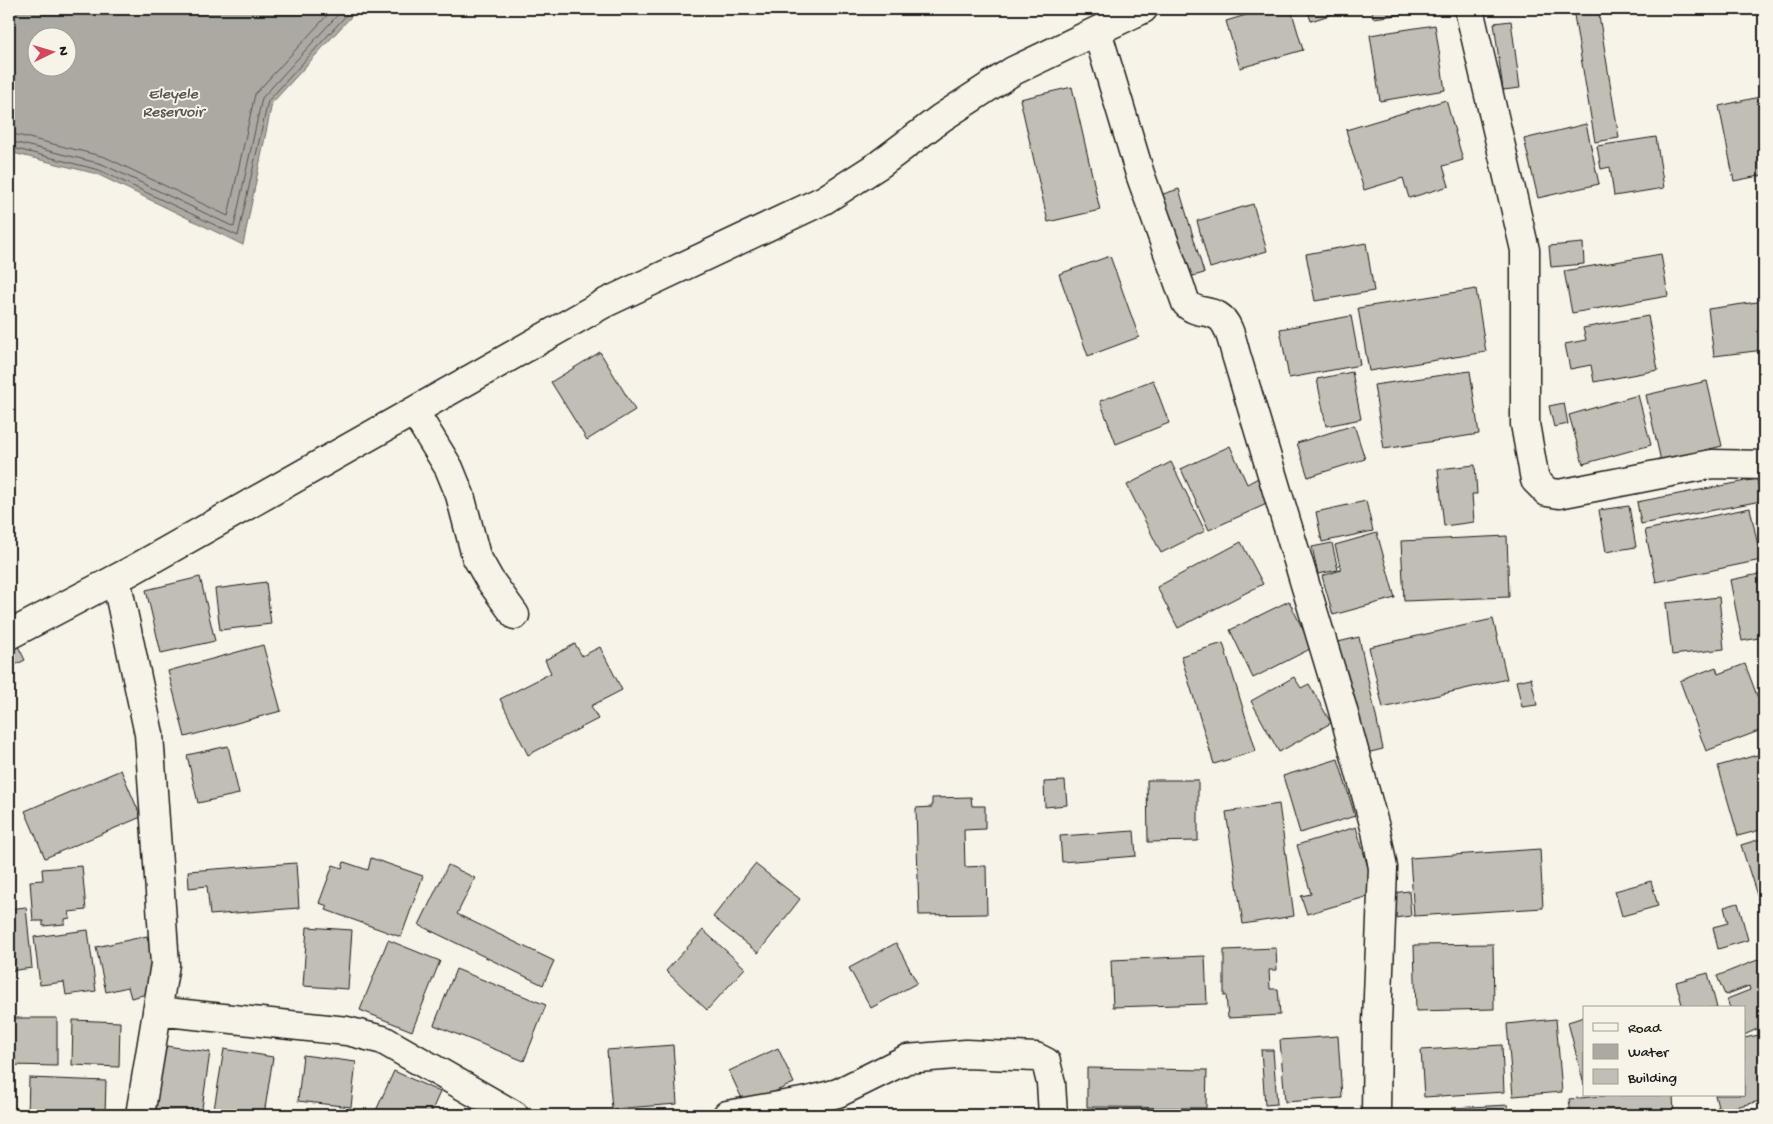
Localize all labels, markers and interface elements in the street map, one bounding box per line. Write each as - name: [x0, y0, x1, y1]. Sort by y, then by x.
- north arrow: [28, 28, 78, 78]
- text: N: [54, 46, 71, 56]
- water label: Eleyele Reservoir: [143, 86, 207, 123]
- legend: [1583, 1006, 1746, 1096]
- text: Road: [1628, 1020, 1662, 1038]
- text: Water: [1628, 1044, 1670, 1062]
- text: Building: [1627, 1070, 1677, 1088]

